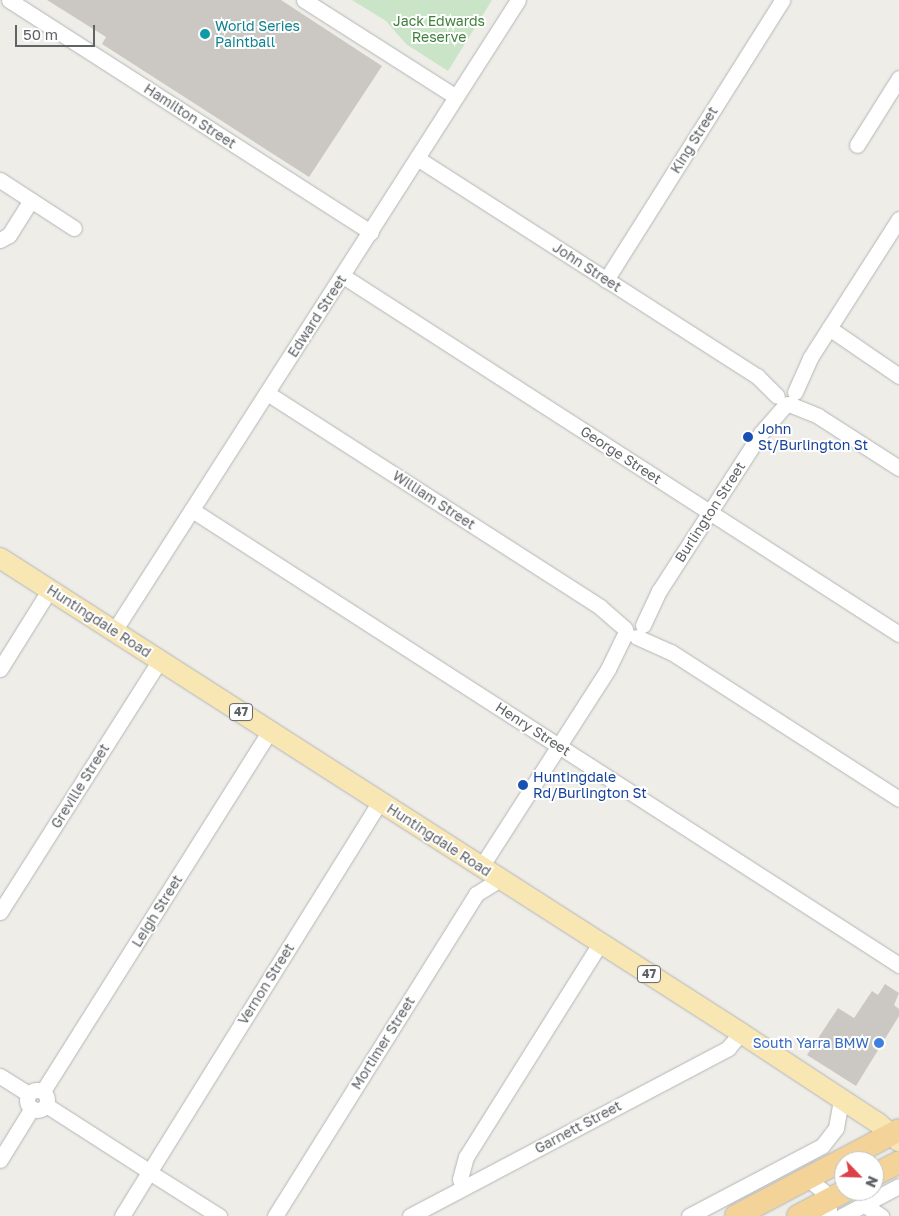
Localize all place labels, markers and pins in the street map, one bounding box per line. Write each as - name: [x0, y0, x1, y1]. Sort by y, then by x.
- place label: World Series Paintball: [215, 18, 300, 50]
- marker: World Series Paintball: [199, 28, 211, 40]
- place label: John St/Burlington St: [758, 421, 868, 454]
- marker: John St/Burlington St: [742, 431, 754, 443]
- place label: Huntingdale Rd/Burlington St: [533, 769, 647, 802]
- marker: Huntingdale Rd/Burlington St: [517, 779, 529, 791]
- place label: South Yarra BMW: [753, 1035, 869, 1051]
- marker: South Yarra BMW: [873, 1037, 885, 1049]

